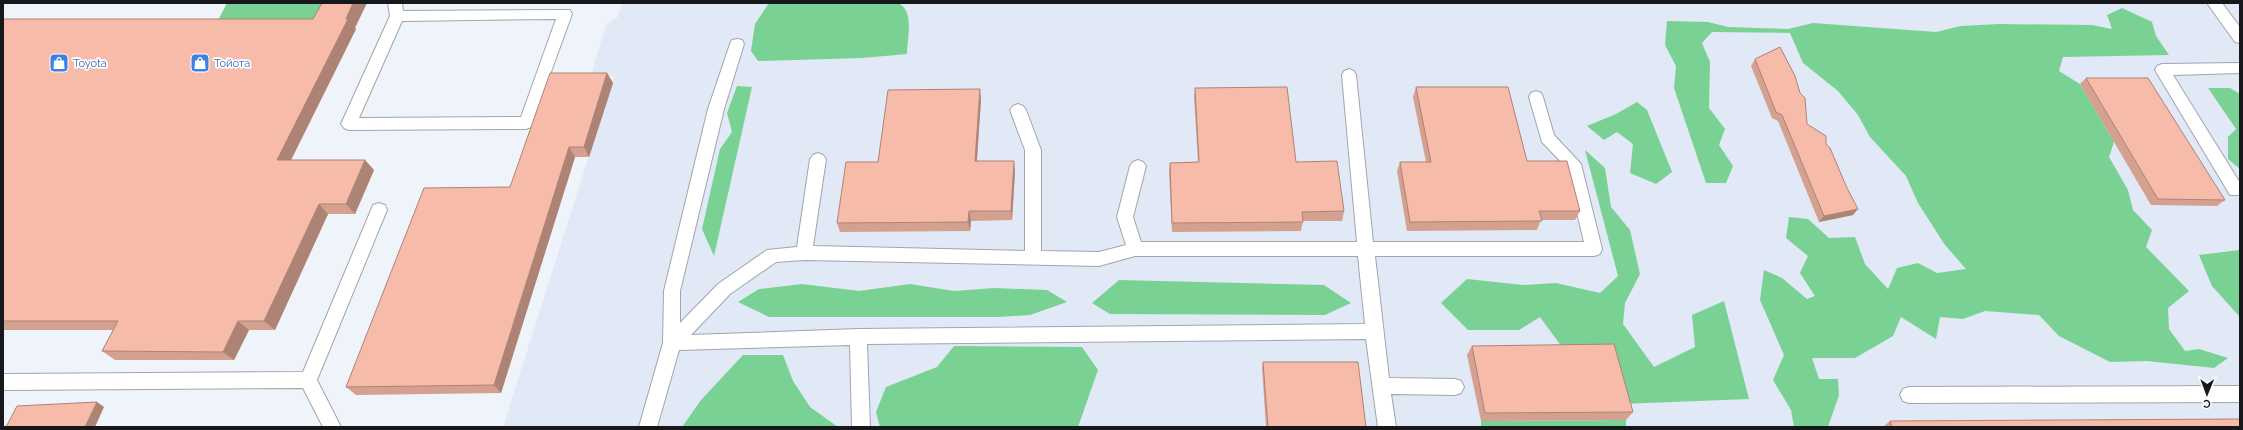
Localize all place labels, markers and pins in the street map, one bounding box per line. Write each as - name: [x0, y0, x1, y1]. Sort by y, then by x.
- shop icon: Toyota: [48, 52, 70, 74]
- shop icon: Тойота: [189, 52, 211, 74]
- place label: Toyota: [73, 57, 107, 70]
- place label: Тойота: [214, 57, 250, 70]

